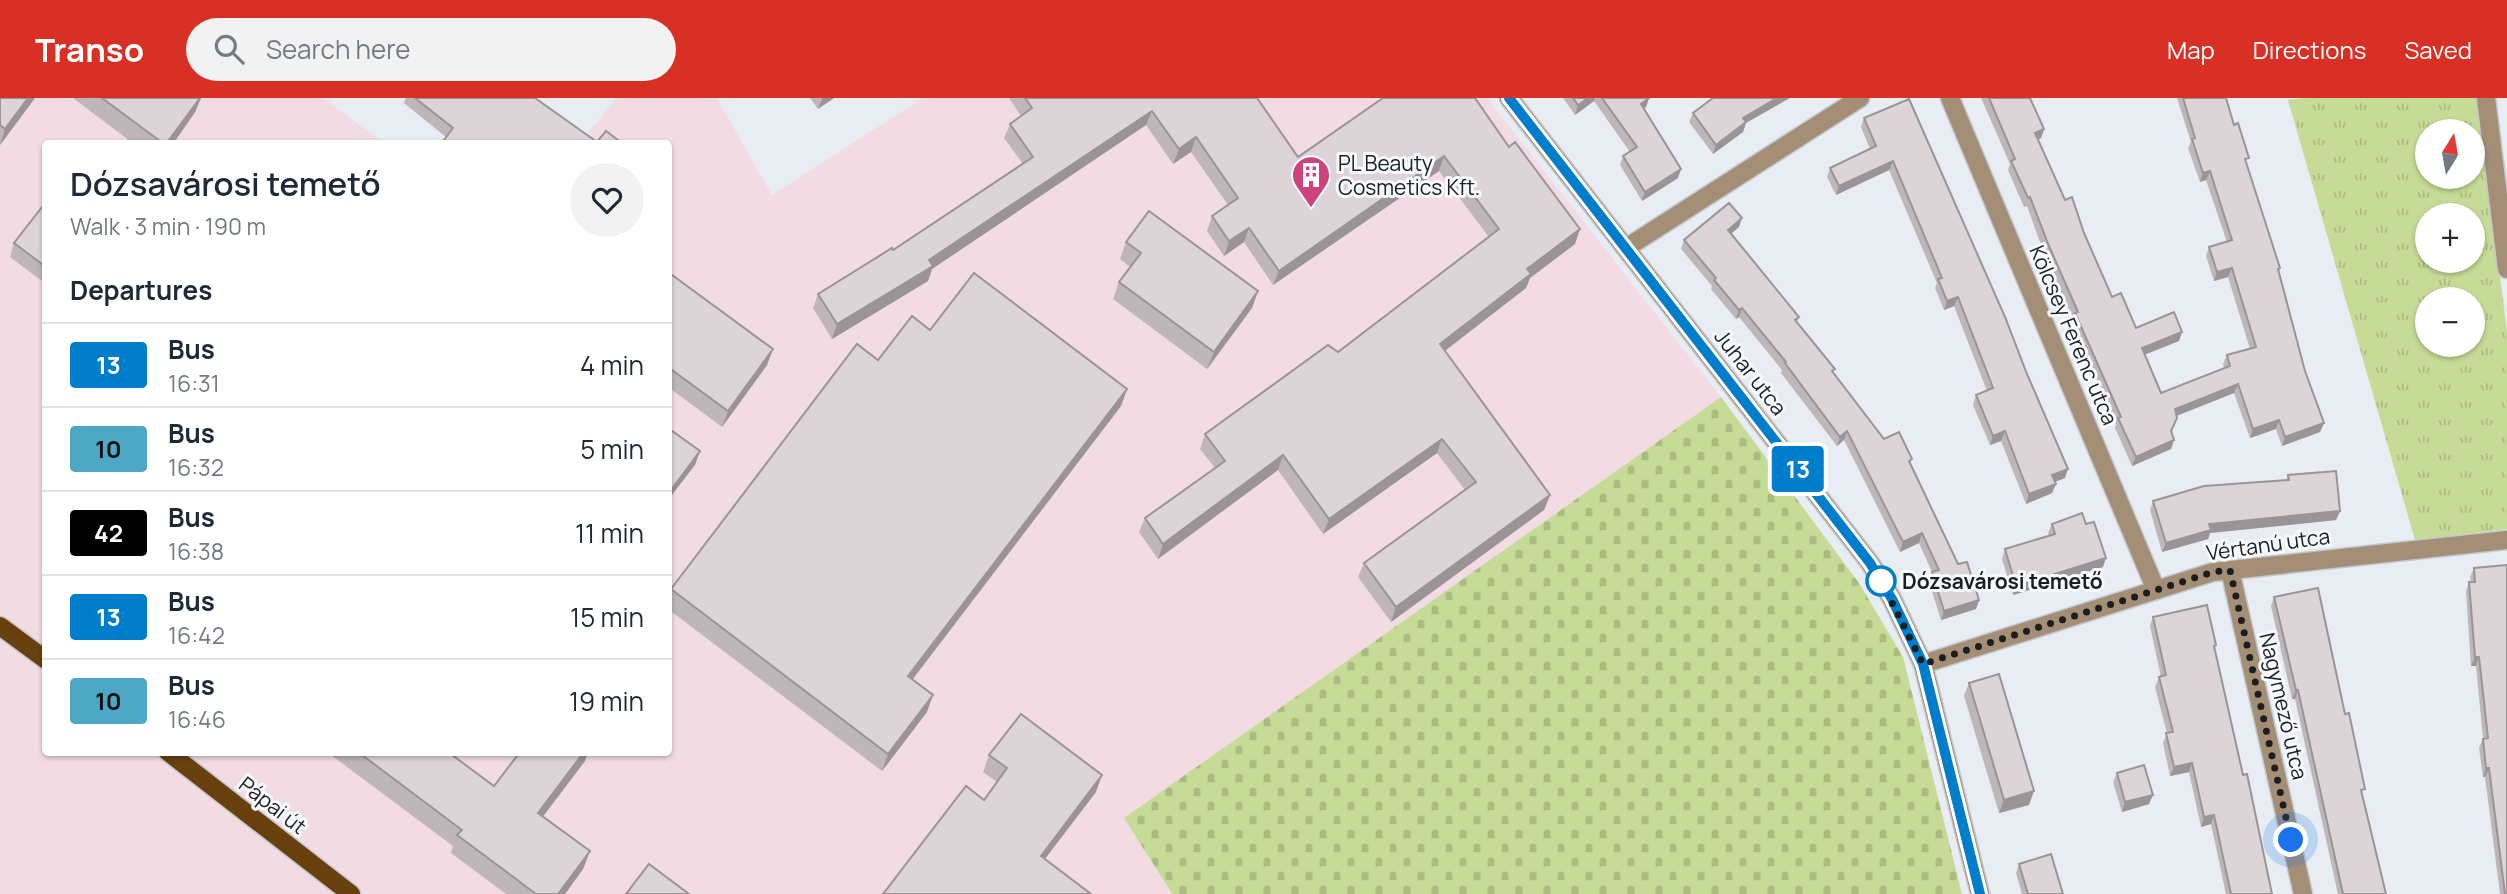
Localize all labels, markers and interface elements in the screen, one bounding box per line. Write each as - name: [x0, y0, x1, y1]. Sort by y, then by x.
- search box: [186, 18, 676, 81]
- text: Transo: [35, 27, 144, 72]
- icon: search: [210, 30, 248, 68]
- text: Search here: [266, 31, 411, 67]
- text: Map: [2167, 33, 2215, 66]
- text: Directions: [2253, 33, 2366, 66]
- text: Saved: [2404, 33, 2472, 66]
- north arrow: [2415, 119, 2485, 189]
- map controls: [2415, 119, 2485, 357]
- place label: PL Beauty Cosmetics Kft.: [1338, 149, 1480, 201]
- building icon: PL Beauty Cosmetics Kft.: [1290, 154, 1332, 209]
- text: Dózsavárosi temető: [70, 161, 381, 206]
- button: heart: [570, 163, 644, 237]
- button: +: [2415, 203, 2485, 273]
- text: Walk · 3 min · 190 m: [70, 210, 266, 242]
- street label: Kölcsey Ferenc utca: [2023, 241, 2125, 429]
- text: Departures: [70, 272, 212, 308]
- button: −: [2415, 287, 2485, 357]
- street label: Juhar utca: [1709, 323, 1793, 421]
- text: Bus: [168, 331, 215, 367]
- text: 4 min: [580, 347, 644, 383]
- text: 13: [96, 348, 121, 381]
- text: 16:31: [168, 367, 220, 399]
- text: Bus: [168, 415, 215, 451]
- text: 5 min: [580, 431, 644, 467]
- text: 10: [95, 432, 122, 465]
- line badge: 13: [1766, 446, 1829, 492]
- text: 16:32: [168, 451, 224, 483]
- text: 13: [1786, 452, 1810, 485]
- text: Bus: [168, 499, 215, 535]
- text: 11 min: [575, 515, 644, 551]
- text: 42: [94, 516, 123, 549]
- street label: Vértanú utca: [2204, 521, 2332, 567]
- text: 16:38: [168, 535, 224, 567]
- marker: Dózsavárosi temető: [1866, 566, 1896, 596]
- place label: Dózsavárosi temető: [1902, 567, 2103, 595]
- text: Bus: [168, 583, 215, 619]
- text: 15 min: [570, 599, 644, 635]
- text: 13: [96, 600, 121, 633]
- text: 16:42: [168, 619, 225, 651]
- street label: Nagymező utca: [2253, 630, 2315, 782]
- text: Bus: [168, 667, 215, 703]
- text: 19 min: [569, 683, 644, 719]
- text: 10: [95, 684, 122, 717]
- text: 16:46: [168, 703, 226, 735]
- street label: Pápai út: [234, 770, 312, 840]
- your location: [2273, 822, 2308, 857]

